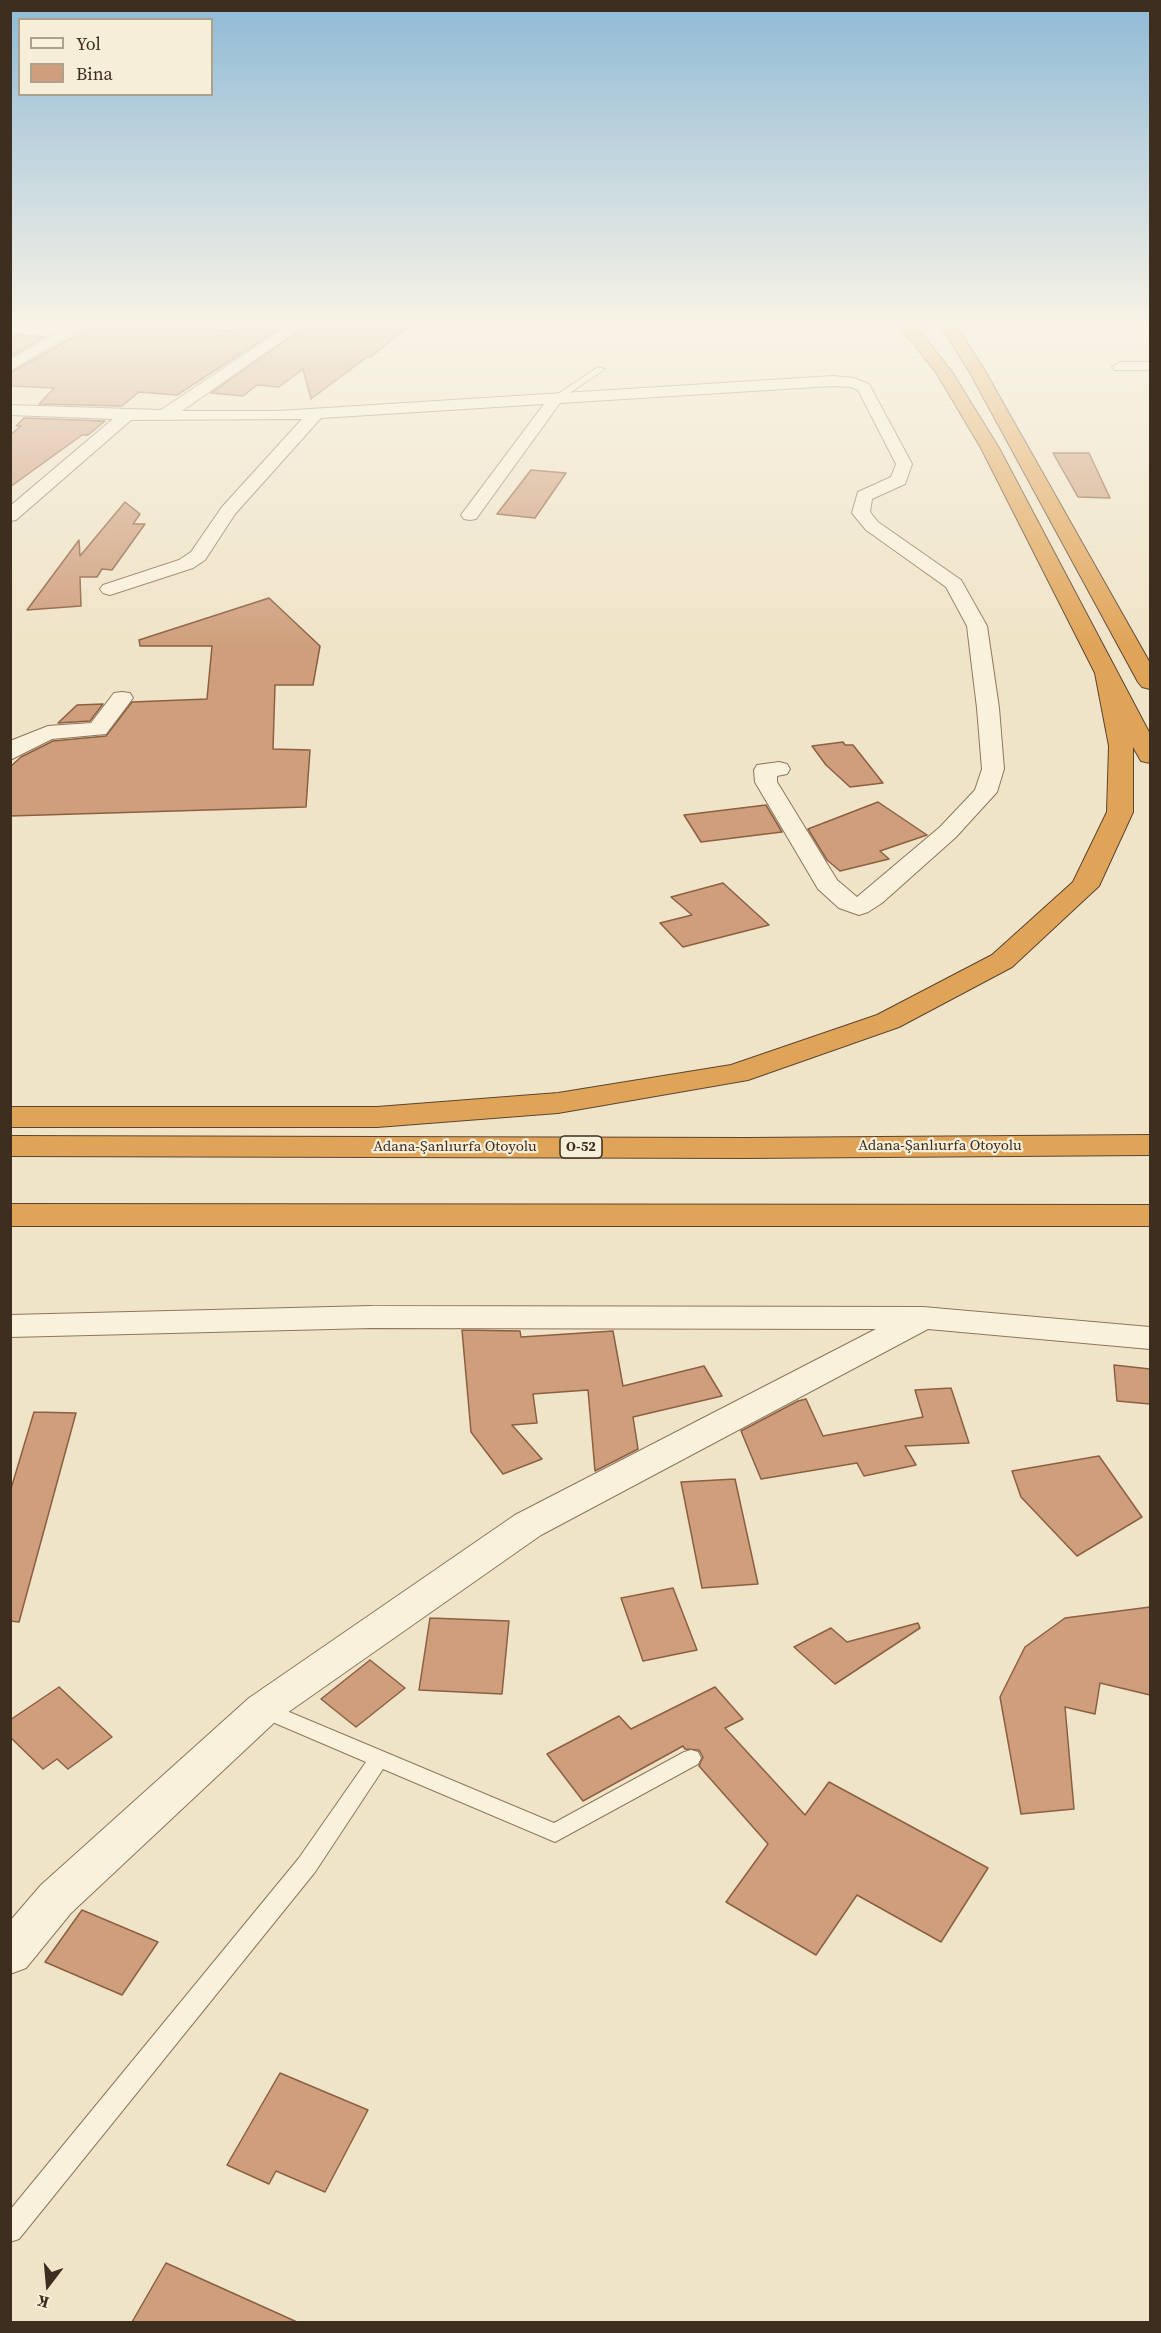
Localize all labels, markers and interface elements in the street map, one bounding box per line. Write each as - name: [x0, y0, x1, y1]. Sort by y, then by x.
- legend: [18, 18, 213, 96]
- text: Yol: [76, 31, 101, 56]
- text: Bina: [76, 61, 113, 86]
- road number: O-52: [560, 1136, 602, 1158]
- street label: Adana-Şanlıurfa Otoyolu: [858, 1137, 1022, 1155]
- street label: Adana-Şanlıurfa Otoyolu: [373, 1138, 537, 1156]
- north arrow: [18, 2255, 78, 2315]
- text: K: [35, 2290, 51, 2314]

